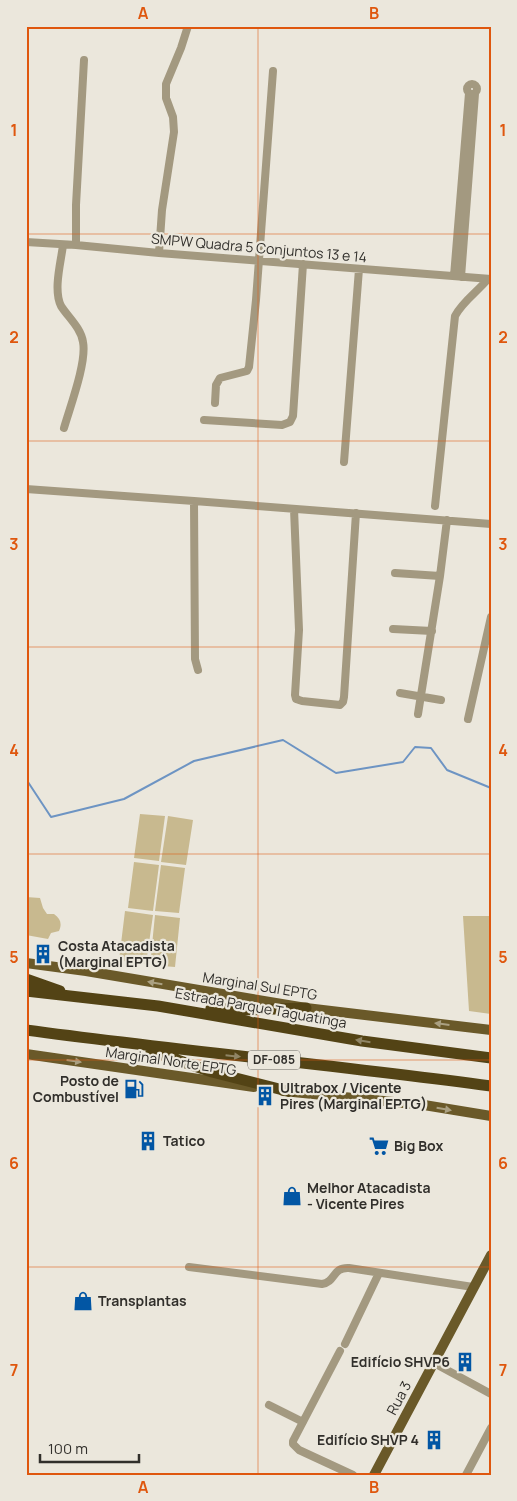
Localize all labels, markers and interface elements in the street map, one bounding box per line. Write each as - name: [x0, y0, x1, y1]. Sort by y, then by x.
- text: A: [138, 2, 149, 24]
- text: B: [369, 2, 379, 24]
- text: 1: [10, 119, 18, 141]
- text: 1: [499, 119, 507, 141]
- street label: SMPW Quadra 5 Conjuntos 13 e 14: [150, 229, 368, 266]
- text: 2: [9, 326, 19, 348]
- text: 2: [498, 326, 508, 348]
- text: 3: [9, 533, 19, 555]
- text: 3: [498, 533, 508, 555]
- text: 4: [9, 739, 19, 761]
- text: 4: [498, 739, 508, 761]
- place label: Costa Atacadista (Marginal EPTG): [58, 936, 175, 971]
- building icon: Costa Atacadista (Marginal EPTG): [32, 943, 54, 965]
- text: 5: [9, 946, 19, 968]
- text: 5: [498, 946, 508, 968]
- street label: Marginal Sul EPTG: [201, 967, 319, 1004]
- one-way arrow: [146, 978, 162, 986]
- street label: Estrada Parque Taguatinga: [174, 983, 348, 1032]
- one-way arrow: [434, 1019, 450, 1027]
- one-way arrow: [355, 1037, 371, 1045]
- street label: Marginal Norte EPTG: [104, 1042, 238, 1079]
- road number: DF-085: [248, 1050, 300, 1070]
- one-way arrow: [225, 1052, 241, 1060]
- one-way arrow: [67, 1058, 83, 1066]
- place label: Posto de Combustível: [33, 1071, 119, 1106]
- fuel station icon: Posto de Combustível: [123, 1078, 145, 1100]
- place label: Ultrabox / Vicente Pires (Marginal EPTG): [280, 1078, 427, 1113]
- building icon: Ultrabox / Vicente Pires (Marginal EPTG): [254, 1085, 276, 1107]
- one-way arrow: [436, 1105, 452, 1113]
- building icon: Tatico: [137, 1130, 159, 1152]
- place label: Tatico: [163, 1131, 205, 1150]
- supermarket icon: Big Box: [368, 1135, 390, 1157]
- place label: Big Box: [394, 1136, 443, 1155]
- text: 6: [9, 1152, 19, 1174]
- text: 6: [498, 1152, 508, 1174]
- place label: Melhor Atacadista - Vicente Pires: [307, 1178, 431, 1213]
- shop icon: Melhor Atacadista - Vicente Pires: [281, 1185, 303, 1207]
- shop icon: Transplantas: [72, 1290, 94, 1312]
- place label: Transplantas: [98, 1291, 187, 1310]
- building icon: Edifício SHVP6: [454, 1351, 476, 1373]
- place label: Edifício SHVP6: [351, 1352, 450, 1371]
- text: 7: [10, 1359, 18, 1381]
- text: 7: [499, 1359, 507, 1381]
- street label: Rua 3: [382, 1378, 415, 1418]
- building icon: Edifício SHVP 4: [423, 1429, 445, 1451]
- place label: Edifício SHVP 4: [317, 1430, 419, 1449]
- scale bar: [40, 1431, 139, 1463]
- text: 100 m: [48, 1438, 88, 1459]
- text: A: [138, 1476, 149, 1498]
- text: B: [369, 1476, 379, 1498]

